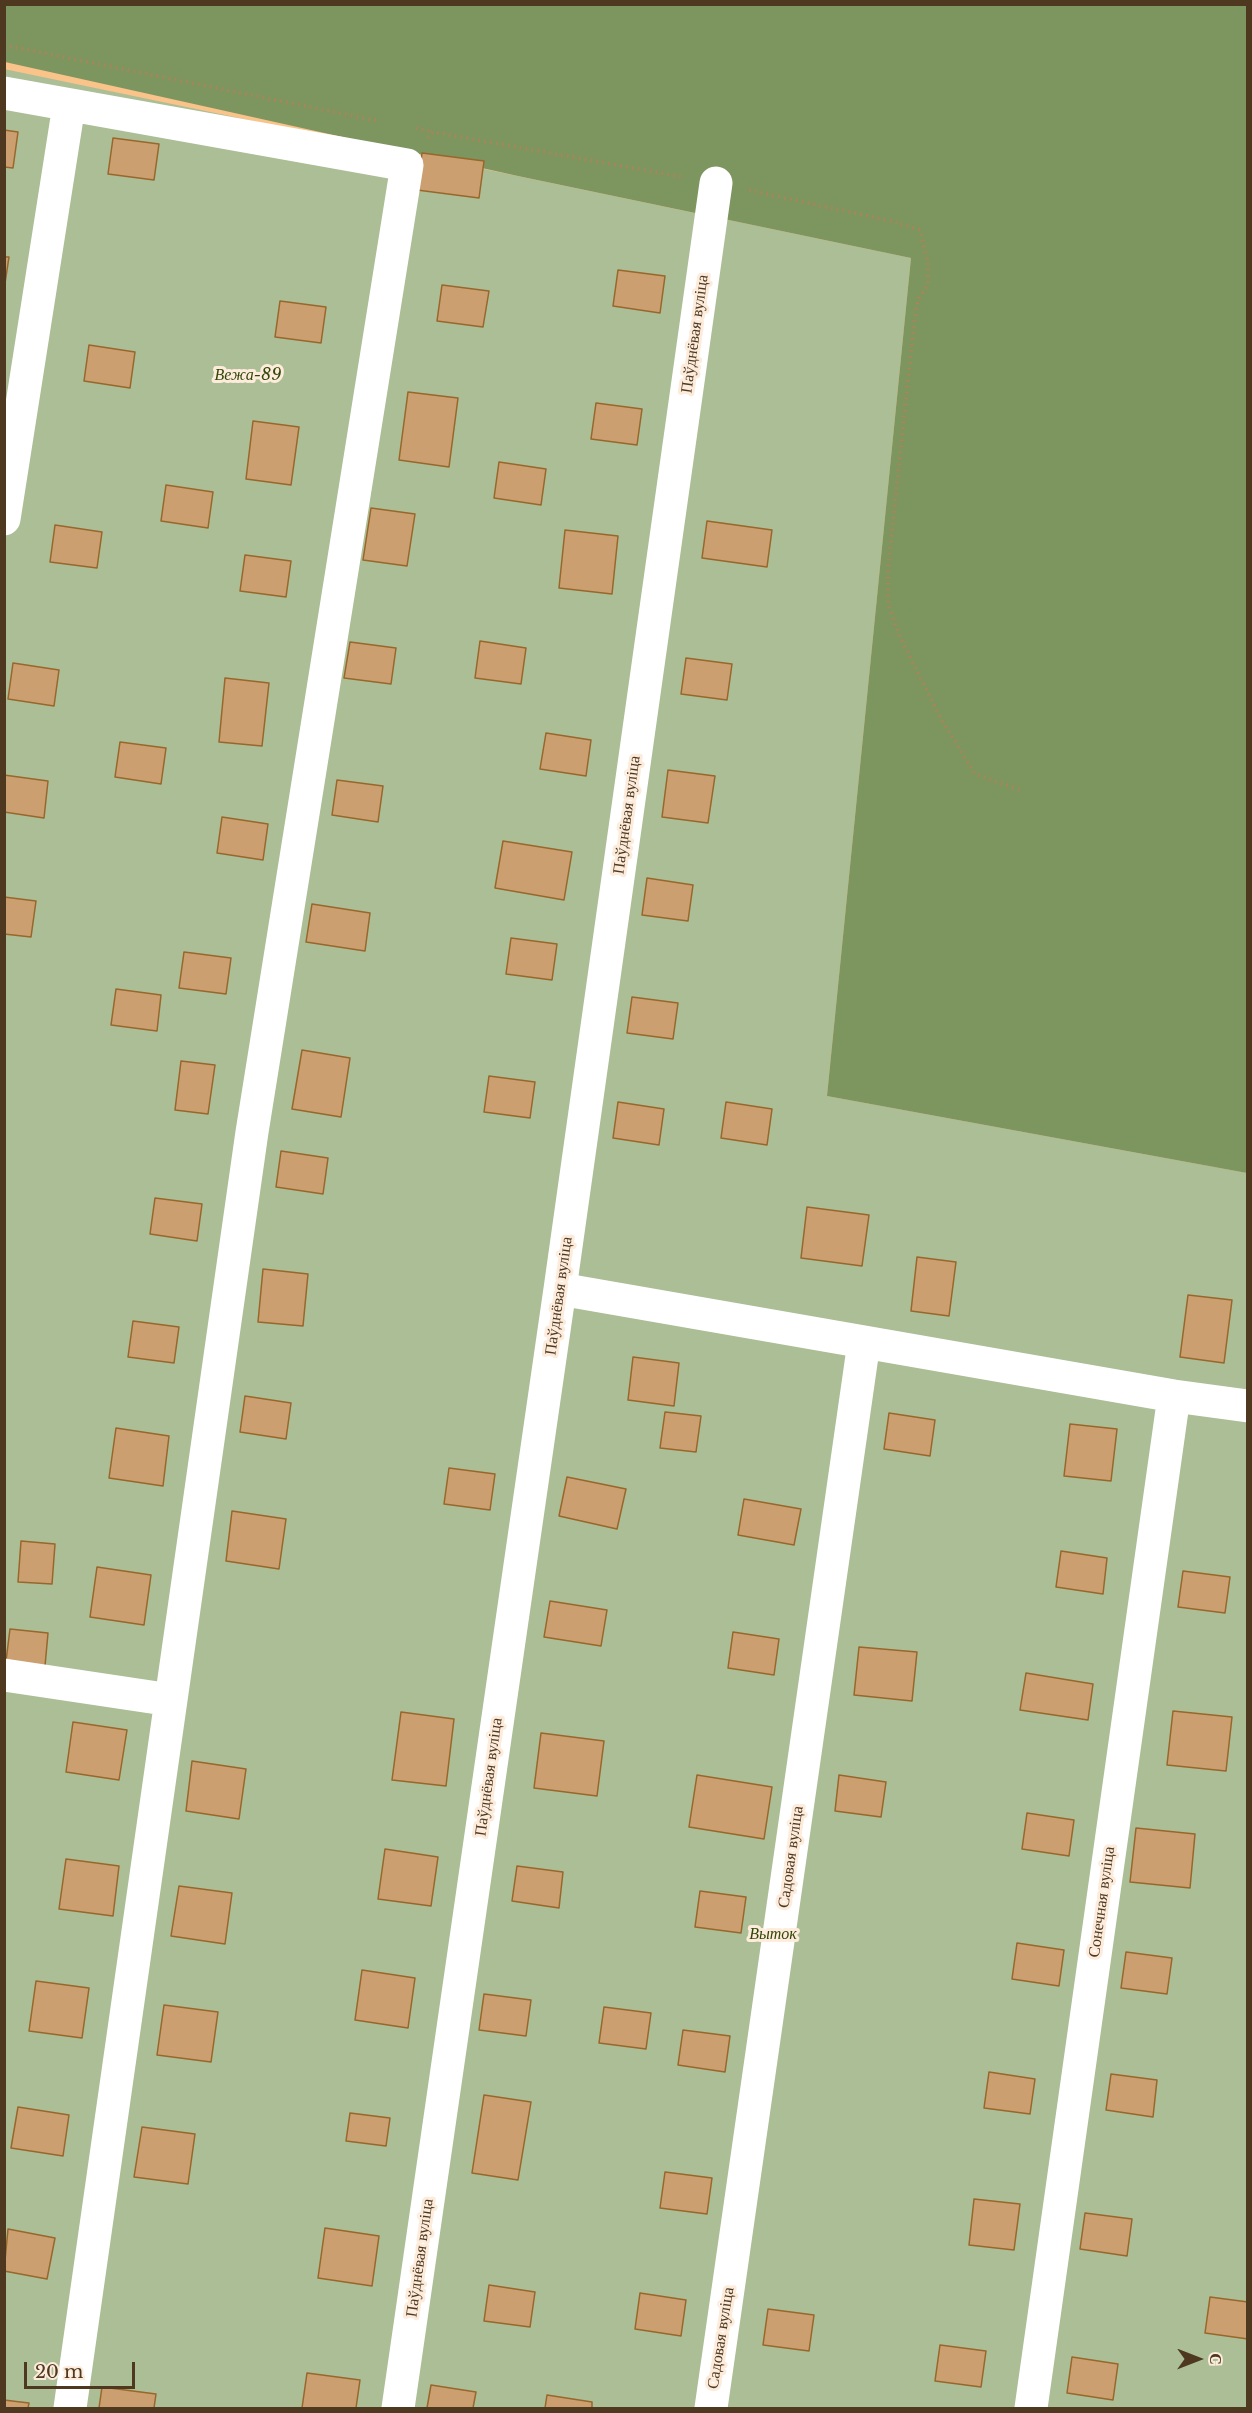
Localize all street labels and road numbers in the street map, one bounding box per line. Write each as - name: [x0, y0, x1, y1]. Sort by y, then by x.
- street label: Паўднёвая вуліца: [677, 274, 713, 394]
- street label: Паўднёвая вуліца: [609, 755, 645, 875]
- street label: Паўднёвая вуліца: [541, 1236, 577, 1356]
- street label: Паўднёвая вуліца: [471, 1717, 507, 1837]
- street label: Садовая вуліца: [774, 1805, 808, 1909]
- street label: Сонечная вуліца: [1085, 1845, 1119, 1959]
- street label: Паўднёвая вуліца: [402, 2198, 438, 2318]
- street label: Садовая вуліца: [703, 2286, 739, 2390]

